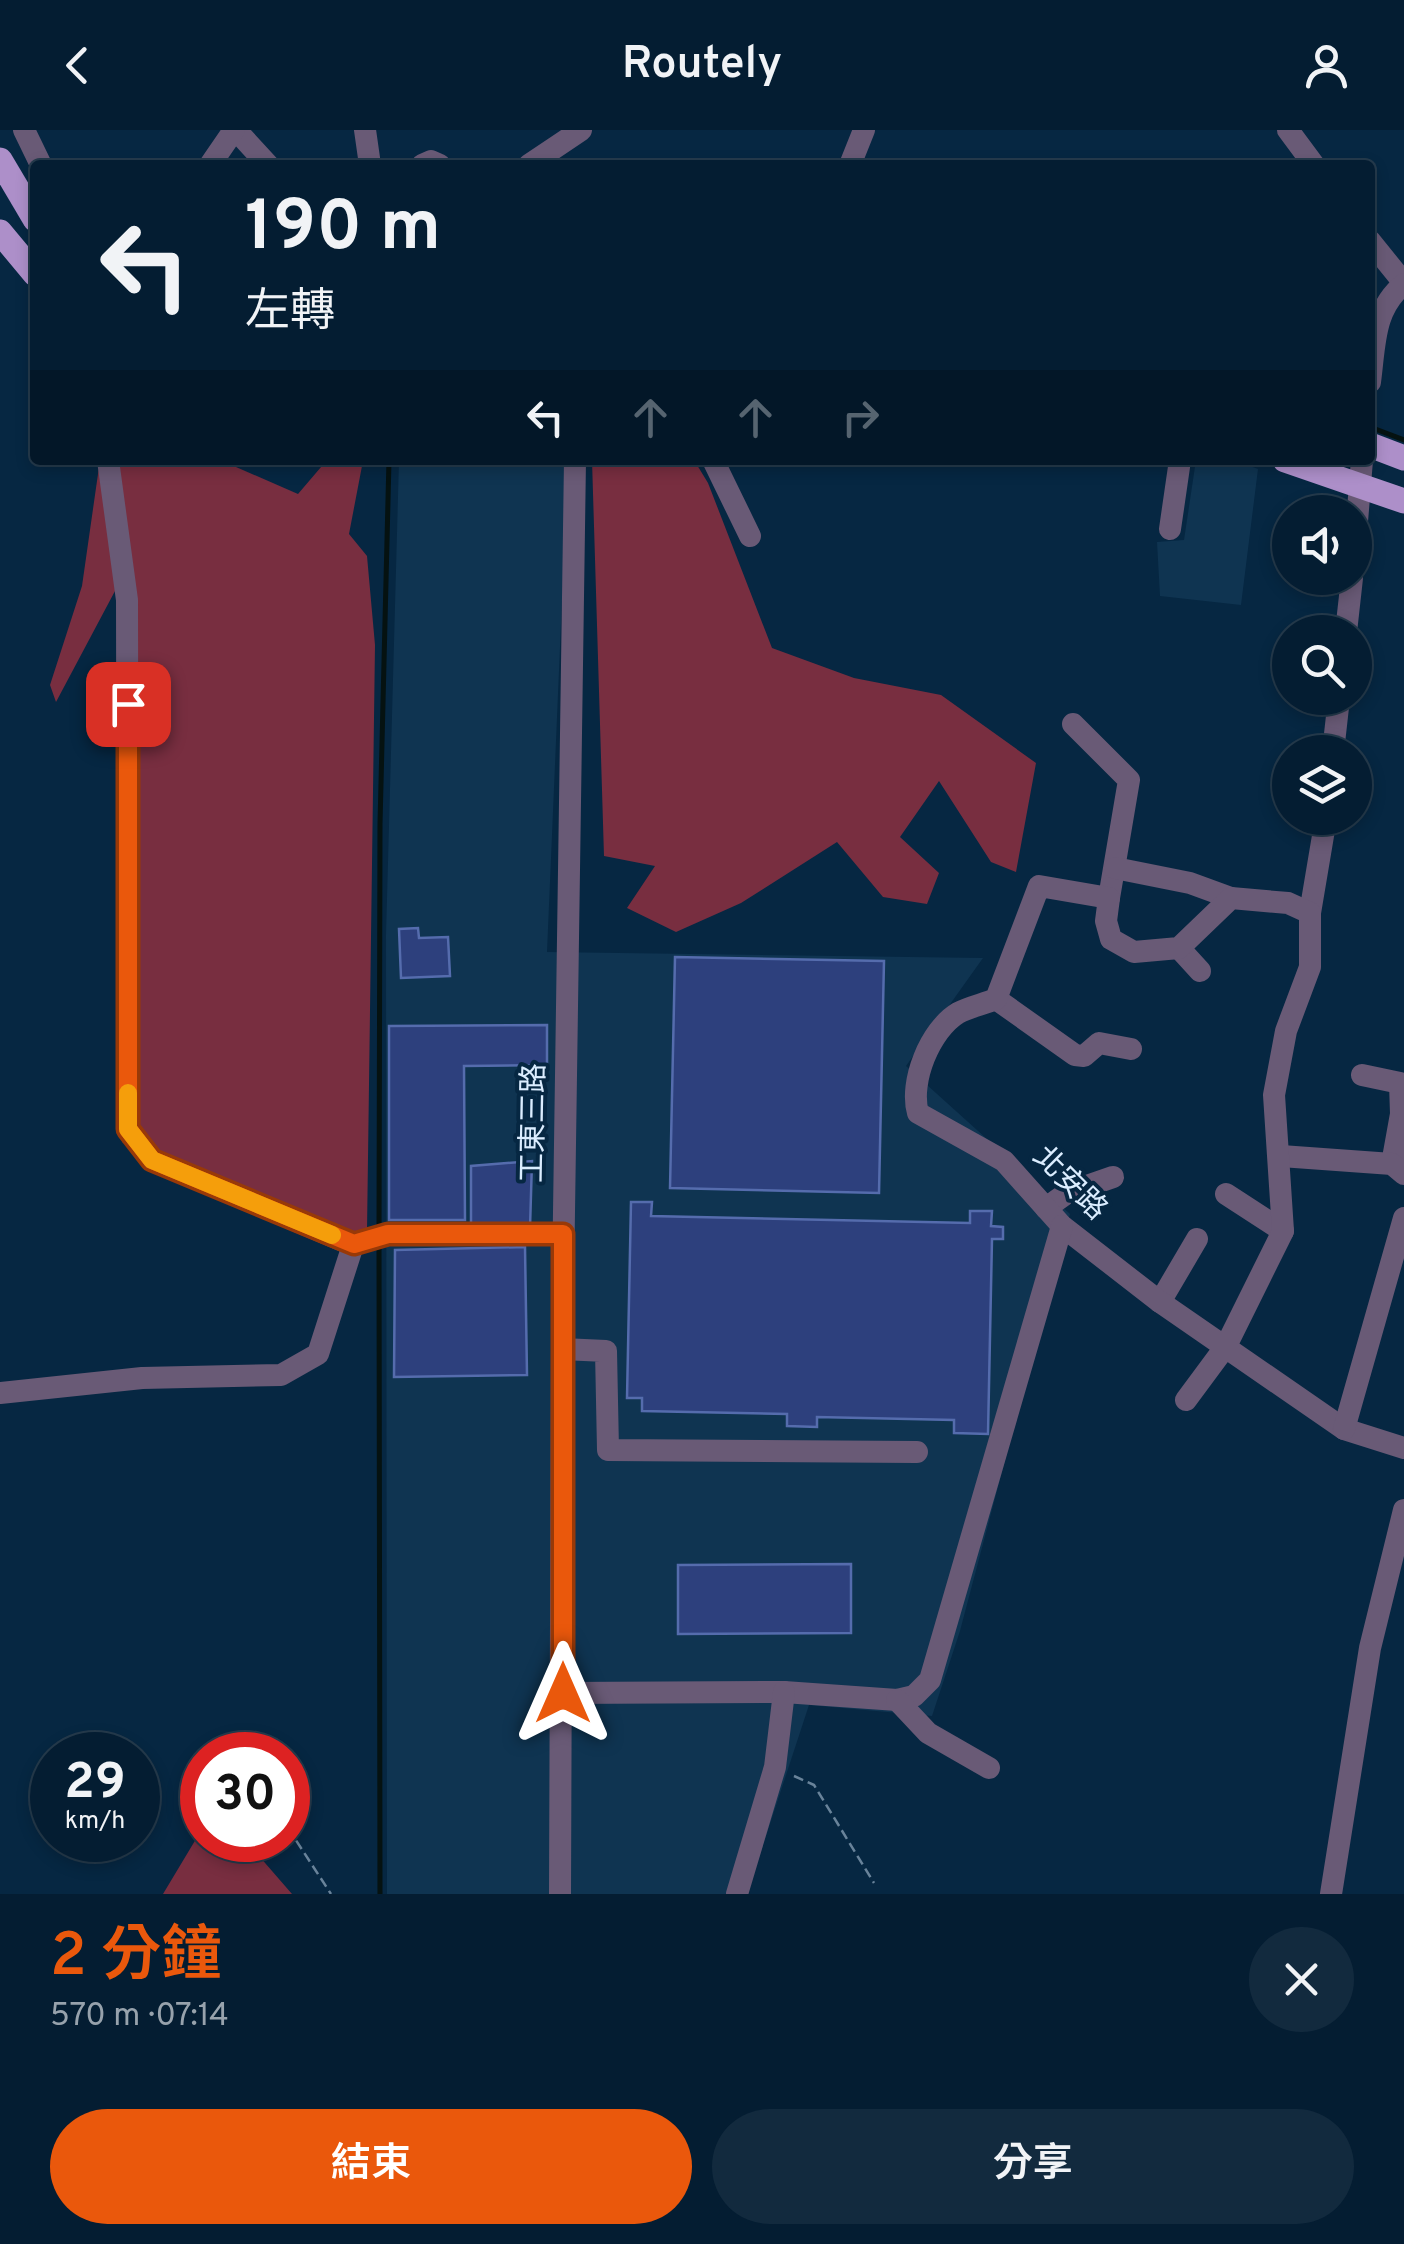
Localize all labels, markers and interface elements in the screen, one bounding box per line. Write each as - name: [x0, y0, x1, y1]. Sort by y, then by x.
- text: Routely: [622, 37, 782, 94]
- icon: back: [50, 38, 105, 93]
- icon: person: [1299, 38, 1354, 93]
- text: 190 m: [245, 186, 441, 275]
- icon: left: [80, 200, 210, 330]
- text: 左轉: [245, 285, 335, 342]
- icon: left: [518, 390, 573, 445]
- icon: ahead: [623, 390, 678, 445]
- icon: ahead: [728, 390, 783, 445]
- icon: right: [833, 390, 888, 445]
- map controls: [1272, 495, 1372, 835]
- button: sound: [1272, 495, 1372, 595]
- button: search: [1272, 615, 1372, 715]
- pin: [86, 662, 171, 747]
- icon: arrive: [101, 677, 156, 732]
- button: layers: [1272, 735, 1372, 835]
- street label: 工東三路: [515, 1063, 555, 1183]
- street label: 北安路: [1024, 1139, 1114, 1229]
- position arrow: [511, 1641, 615, 1745]
- speed limit sign: 30: [180, 1732, 310, 1862]
- text: 29: [64, 1753, 126, 1816]
- text: km/h: [65, 1806, 125, 1838]
- text: 2 分鐘: [50, 1921, 221, 1997]
- button: close: [1249, 1927, 1354, 2032]
- text: 570 m · 07:14: [50, 1997, 229, 2037]
- button: 結束: [50, 2109, 692, 2224]
- button: 分享: [712, 2109, 1354, 2224]

